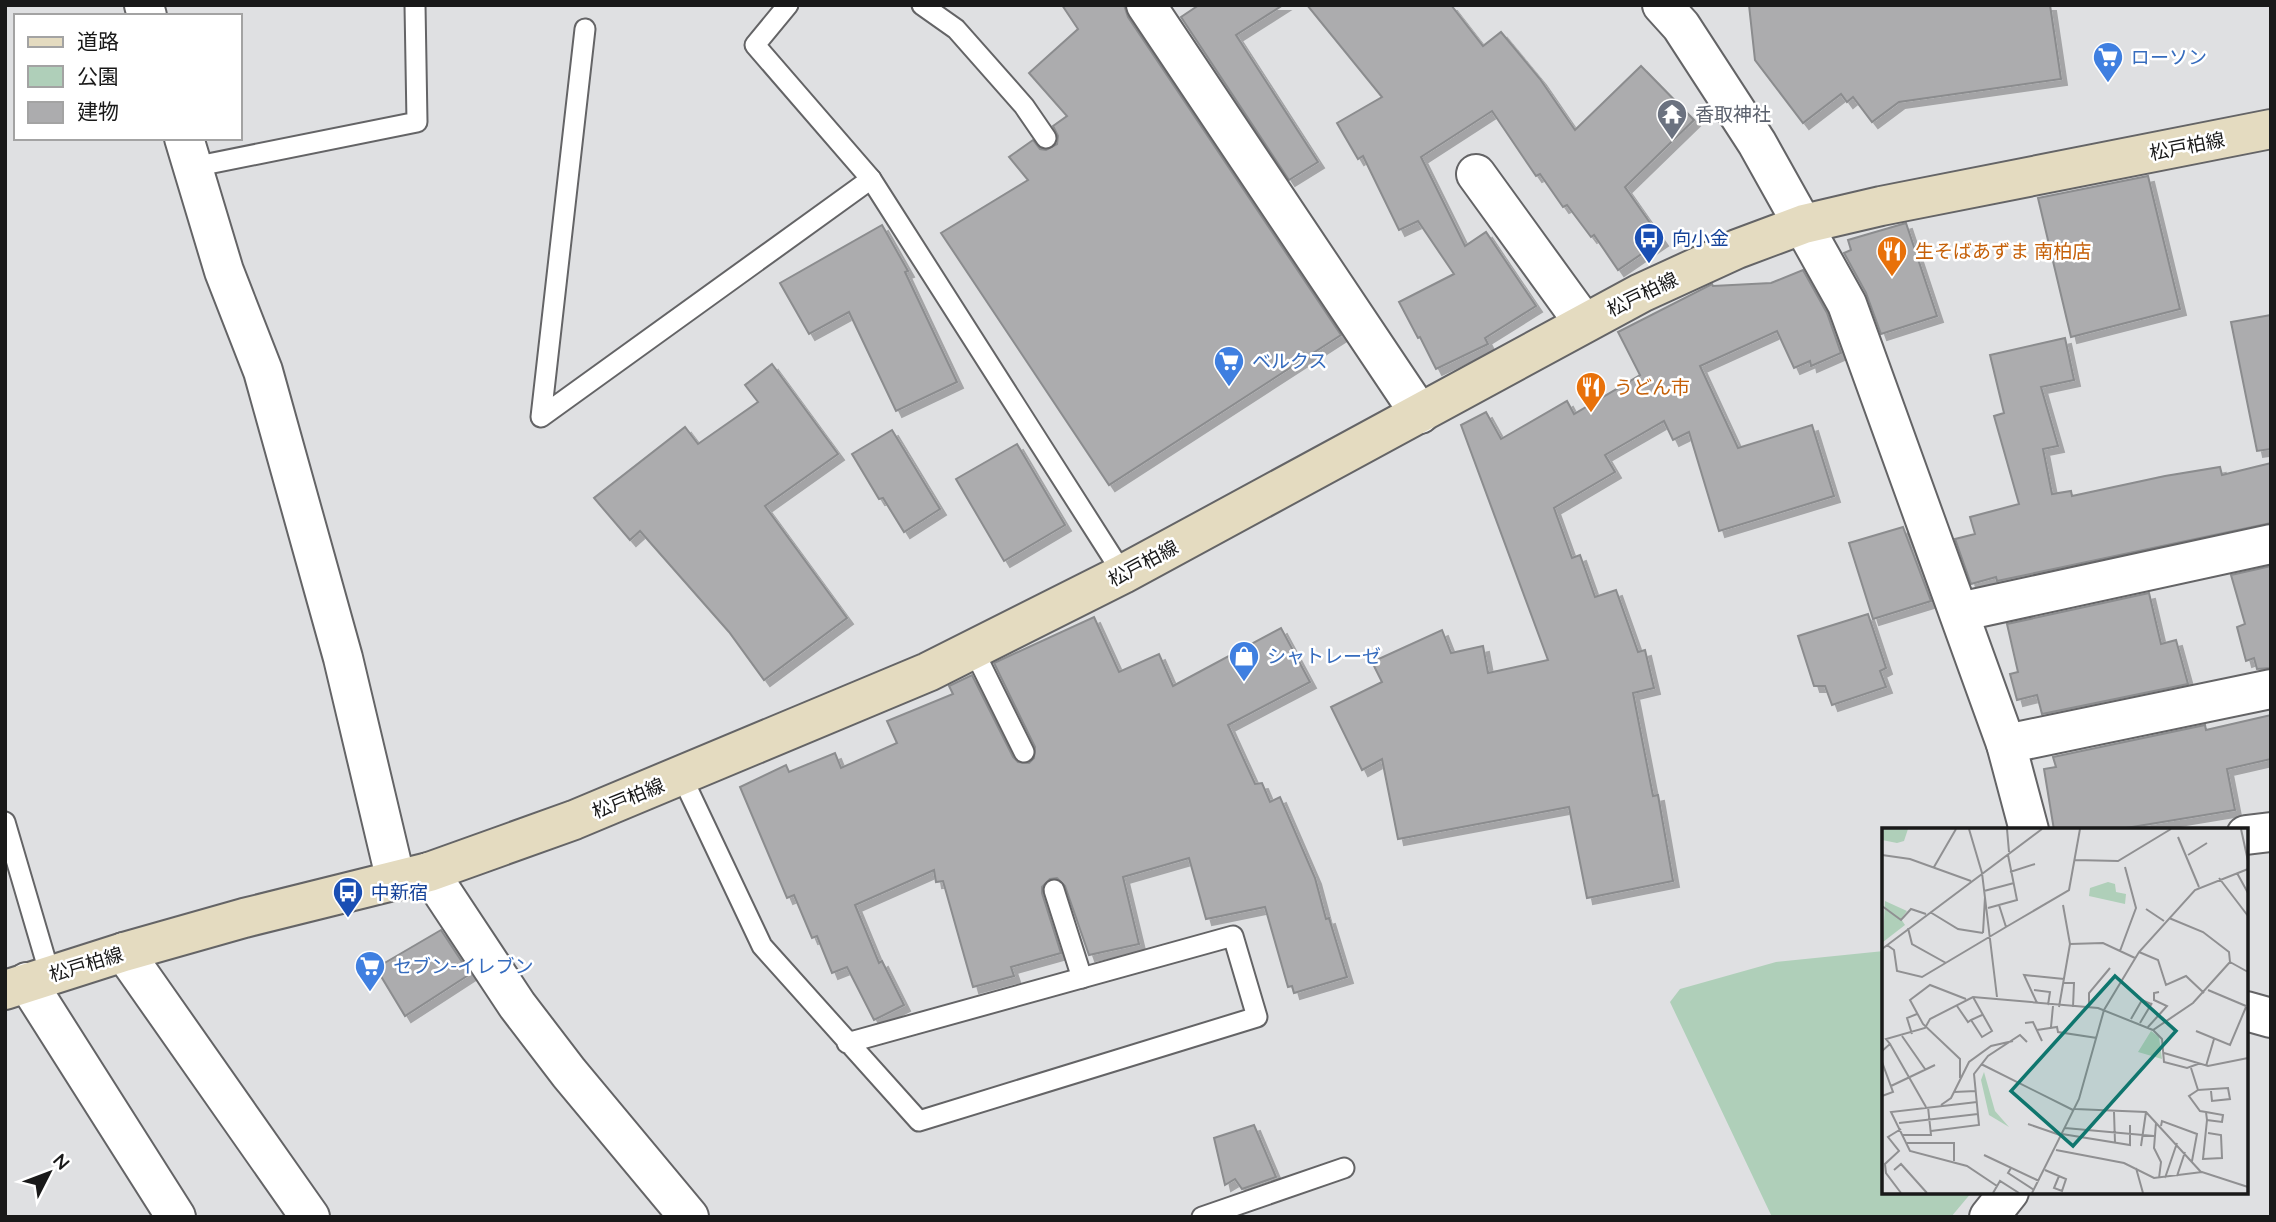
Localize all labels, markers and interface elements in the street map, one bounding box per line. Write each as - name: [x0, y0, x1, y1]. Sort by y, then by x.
- legend: [14, 14, 242, 140]
- text: 道路: [77, 28, 119, 54]
- supermarket icon: ローソン: [2091, 40, 2125, 84]
- place label: ローソン: [2131, 45, 2207, 69]
- text: 公園: [77, 63, 119, 89]
- temple icon: 香取神社: [1655, 97, 1689, 141]
- text: 建物: [77, 98, 119, 124]
- place label: 香取神社: [1695, 102, 1771, 126]
- street label: 松戸柏線: [2147, 127, 2227, 165]
- bus stop icon: 向小金: [1632, 221, 1666, 265]
- place label: 向小金: [1672, 226, 1729, 250]
- restaurant icon: 生そばあずま 南柏店: [1875, 234, 1909, 278]
- place label: 生そばあずま 南柏店: [1915, 239, 2091, 263]
- street label: 松戸柏線: [1603, 267, 1681, 321]
- supermarket icon: ベルクス: [1212, 344, 1246, 388]
- place label: ベルクス: [1252, 349, 1327, 373]
- restaurant icon: うどん市: [1574, 370, 1608, 414]
- place label: うどん市: [1614, 375, 1690, 399]
- street label: 松戸柏線: [1104, 535, 1182, 591]
- shop icon: シャトレーゼ: [1227, 639, 1261, 683]
- place label: シャトレーゼ: [1267, 644, 1381, 668]
- street label: 松戸柏線: [588, 773, 668, 823]
- inset map: [1882, 828, 2248, 1194]
- bus stop icon: 中新宿: [331, 875, 365, 919]
- place label: 中新宿: [371, 880, 428, 904]
- street label: 松戸柏線: [46, 941, 126, 987]
- supermarket icon: セブン-イレブン: [353, 949, 387, 993]
- place label: セブン-イレブン: [393, 954, 533, 978]
- north arrow: [14, 1138, 84, 1208]
- text: N: [48, 1148, 75, 1175]

